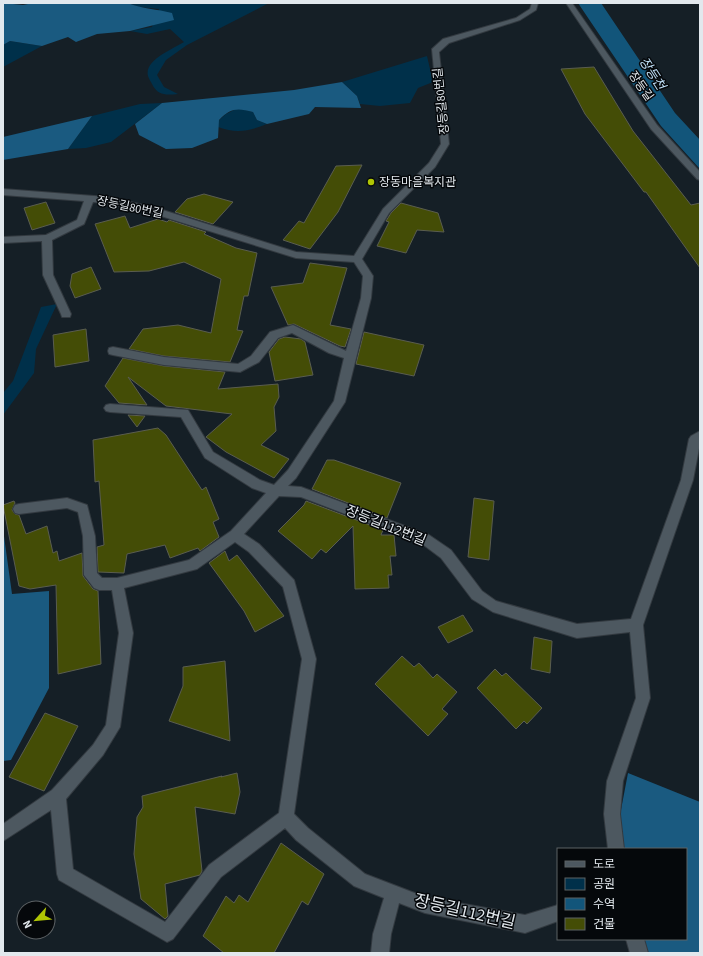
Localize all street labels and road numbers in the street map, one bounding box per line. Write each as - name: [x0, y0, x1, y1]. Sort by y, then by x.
- street label: 장등길80번길: [430, 67, 453, 135]
- street label: 장등길: [624, 68, 657, 105]
- street label: 장등길80번길: [95, 192, 165, 223]
- street label: 장등길112번길: [342, 501, 429, 551]
- street label: 장등길112번길: [412, 889, 518, 935]

